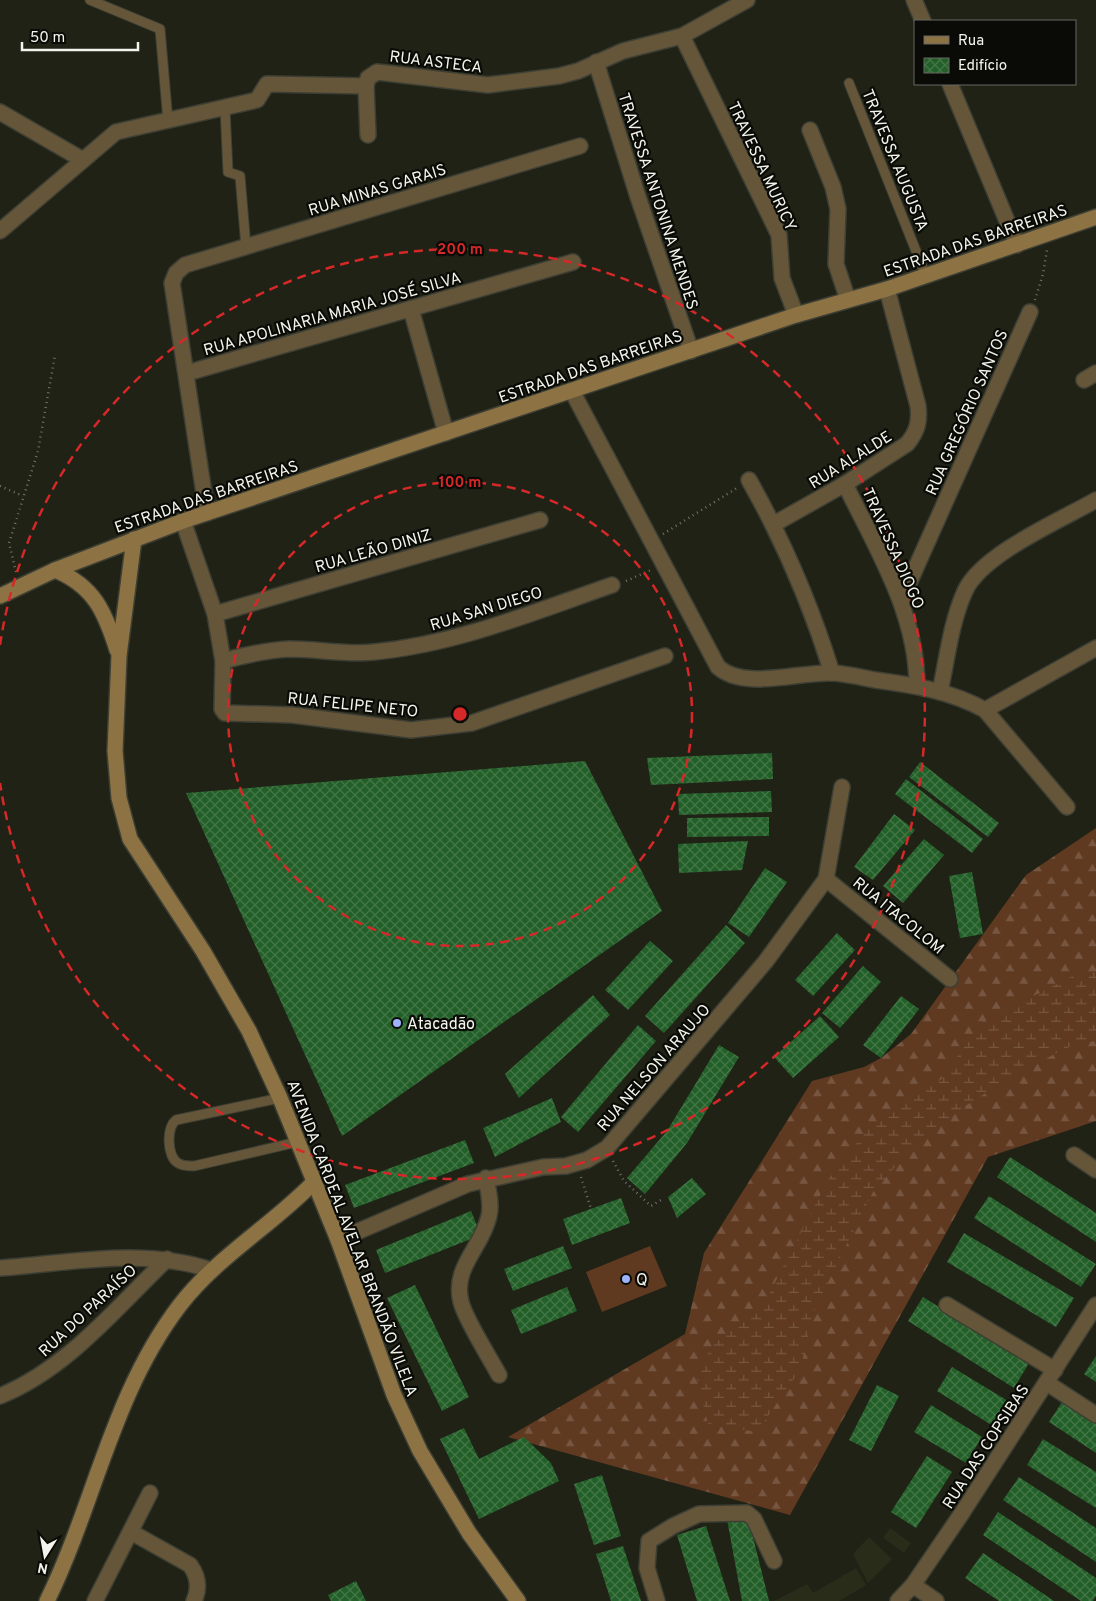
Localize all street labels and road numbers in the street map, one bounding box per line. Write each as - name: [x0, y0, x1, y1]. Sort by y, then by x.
- street label: RUA ASTECA: [388, 47, 483, 79]
- street label: TRAVESSA AUGUSTA: [857, 87, 932, 235]
- street label: TRAVESSA ANTONINA MENDES: [613, 91, 702, 312]
- street label: TRAVESSA MURICY: [722, 99, 800, 235]
- street label: RUA MINAS GARAIS: [306, 160, 449, 221]
- street label: ESTRADA DAS BARREIRAS: [881, 201, 1070, 283]
- street label: RUA APOLINARIA MARIA JOSÉ SILVA: [201, 267, 464, 361]
- street label: RUA GREGÓRIO SANTOS: [920, 326, 1013, 499]
- street label: ESTRADA DAS BARREIRAS: [496, 327, 685, 409]
- street label: RUA ALALDE: [806, 427, 896, 494]
- street label: ESTRADA DAS BARREIRAS: [112, 457, 301, 539]
- street label: TRAVESSA DIOGO: [856, 485, 928, 613]
- street label: RUA LEÃO DINIZ: [312, 523, 434, 578]
- street label: RUA SAN DIEGO: [428, 583, 545, 637]
- street label: RUA FELIPE NETO: [286, 689, 419, 723]
- street label: RUA ITACOLOM: [848, 874, 948, 960]
- street label: RUA NELSON ARAUJO: [594, 1000, 715, 1136]
- street label: AVENIDA CARDEAL AVELAR BRANDÃO VILELA: [281, 1076, 424, 1400]
- street label: RUA DO PARAÍSO: [34, 1259, 142, 1362]
- street label: RUA DAS COPSIBAS: [939, 1381, 1034, 1513]

